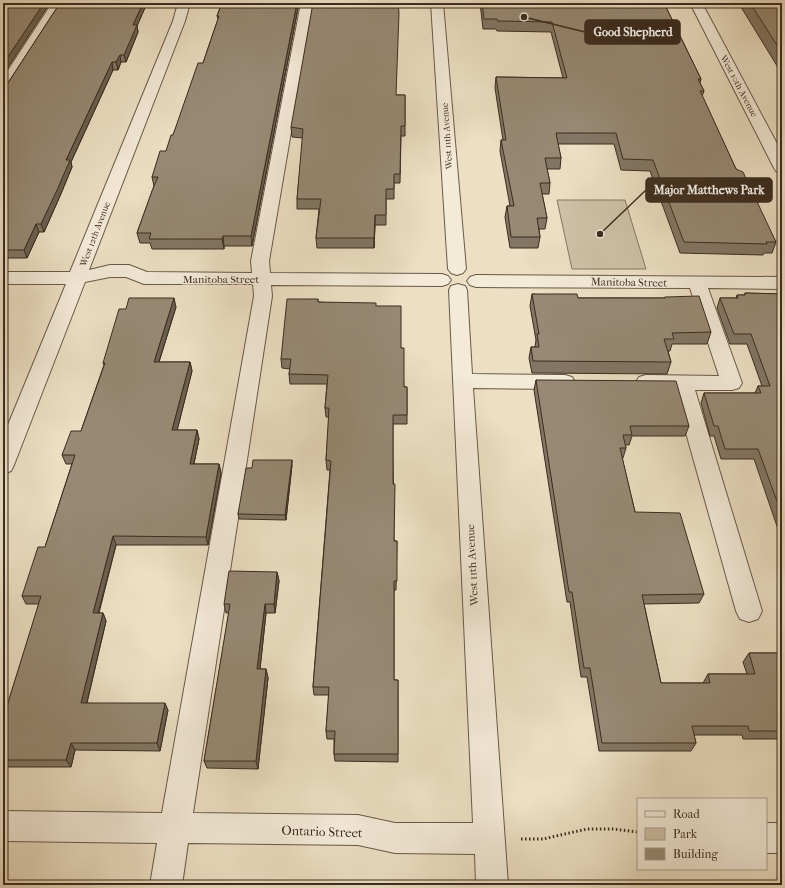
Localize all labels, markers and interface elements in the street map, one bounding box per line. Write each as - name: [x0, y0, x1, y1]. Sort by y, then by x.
- callout: Good Shepherd: [585, 20, 680, 44]
- text: Good Shepherd: [593, 25, 673, 40]
- street label: West 10th Avenue: [718, 53, 760, 119]
- street label: West 11th Avenue: [440, 102, 454, 171]
- callout: Major Matthews Park: [646, 178, 772, 202]
- text: Major Matthews Park: [653, 183, 765, 197]
- street label: West 12th Avenue: [78, 200, 112, 269]
- street label: Manitoba Street: [183, 273, 259, 286]
- street label: Manitoba Street: [591, 275, 667, 290]
- street label: West 11th Avenue: [464, 523, 481, 607]
- legend: [637, 798, 767, 870]
- text: Road: [673, 807, 700, 821]
- street label: Ontario Street: [281, 823, 363, 840]
- text: Park: [673, 827, 698, 841]
- text: Building: [673, 847, 718, 861]

